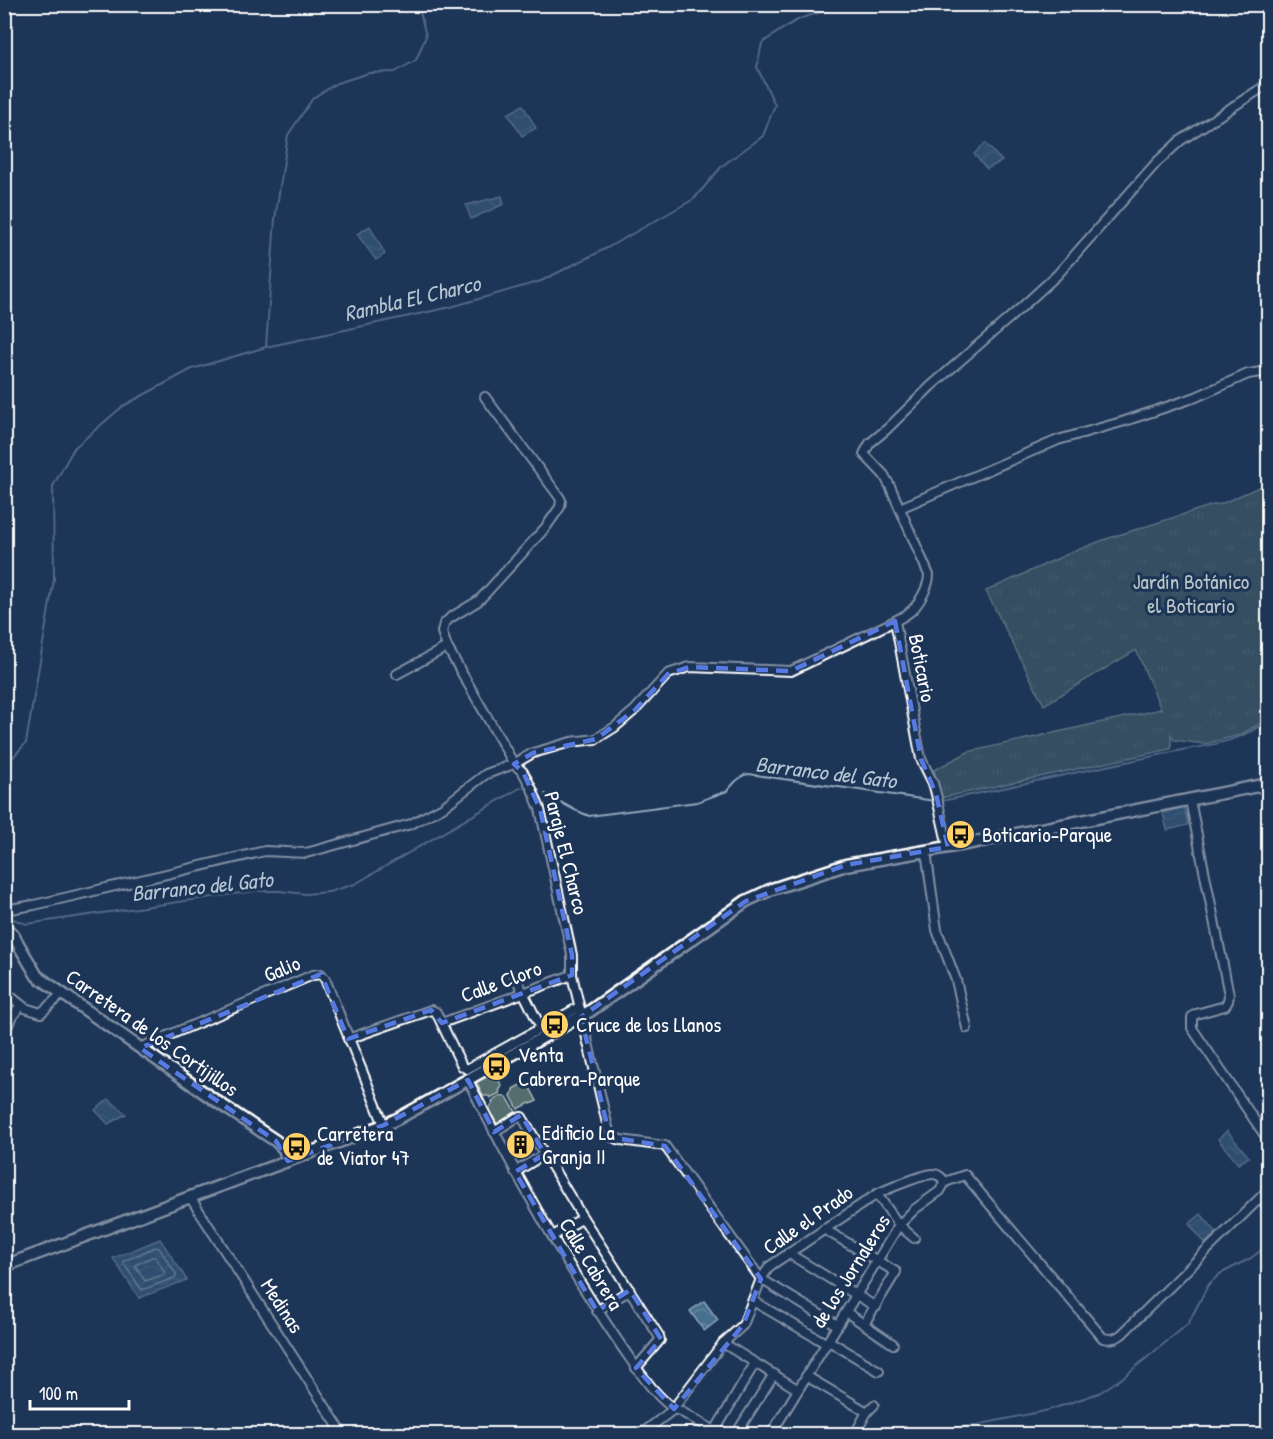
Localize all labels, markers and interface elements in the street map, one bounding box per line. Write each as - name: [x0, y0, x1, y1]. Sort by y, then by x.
- water label: Rambla El Charco: [341, 267, 485, 328]
- park label: Jardín Botánico el Boticario: [1133, 567, 1249, 620]
- street label: Boticario: [902, 631, 943, 704]
- water label: Barranco del Gato: [754, 748, 900, 796]
- street label: Paraje El Charco: [537, 788, 596, 917]
- bus stop icon: Boticario-Parque: [945, 819, 977, 851]
- place label: Boticario-Parque: [982, 820, 1112, 849]
- water label: Barranco del Gato: [130, 863, 276, 908]
- street label: Galio: [259, 948, 304, 989]
- street label: Calle Cloro: [456, 954, 545, 1010]
- street label: Carretera de los Cortijillos: [60, 962, 244, 1103]
- bus stop icon: Cruce de los Llanos: [539, 1009, 571, 1041]
- place label: Cruce de los Llanos: [576, 1010, 721, 1039]
- place label: Venta Cabrera-Parque: [518, 1040, 641, 1093]
- bus stop icon: Venta Cabrera-Parque: [481, 1051, 513, 1083]
- place label: Edificio La Granja II: [542, 1118, 615, 1171]
- place label: Carretera de Viator 47: [317, 1119, 410, 1172]
- building icon: Edificio La Granja II: [505, 1129, 537, 1161]
- bus stop icon: Carretera de Viator 47: [280, 1130, 312, 1162]
- street label: Calle el Prado: [757, 1178, 859, 1261]
- street label: de los Jornaleros: [804, 1208, 897, 1333]
- street label: Calle Cabrera: [552, 1212, 630, 1315]
- street label: Medinas: [254, 1273, 311, 1339]
- scale bar: [30, 1373, 129, 1411]
- text: 100 m: [39, 1381, 78, 1406]

